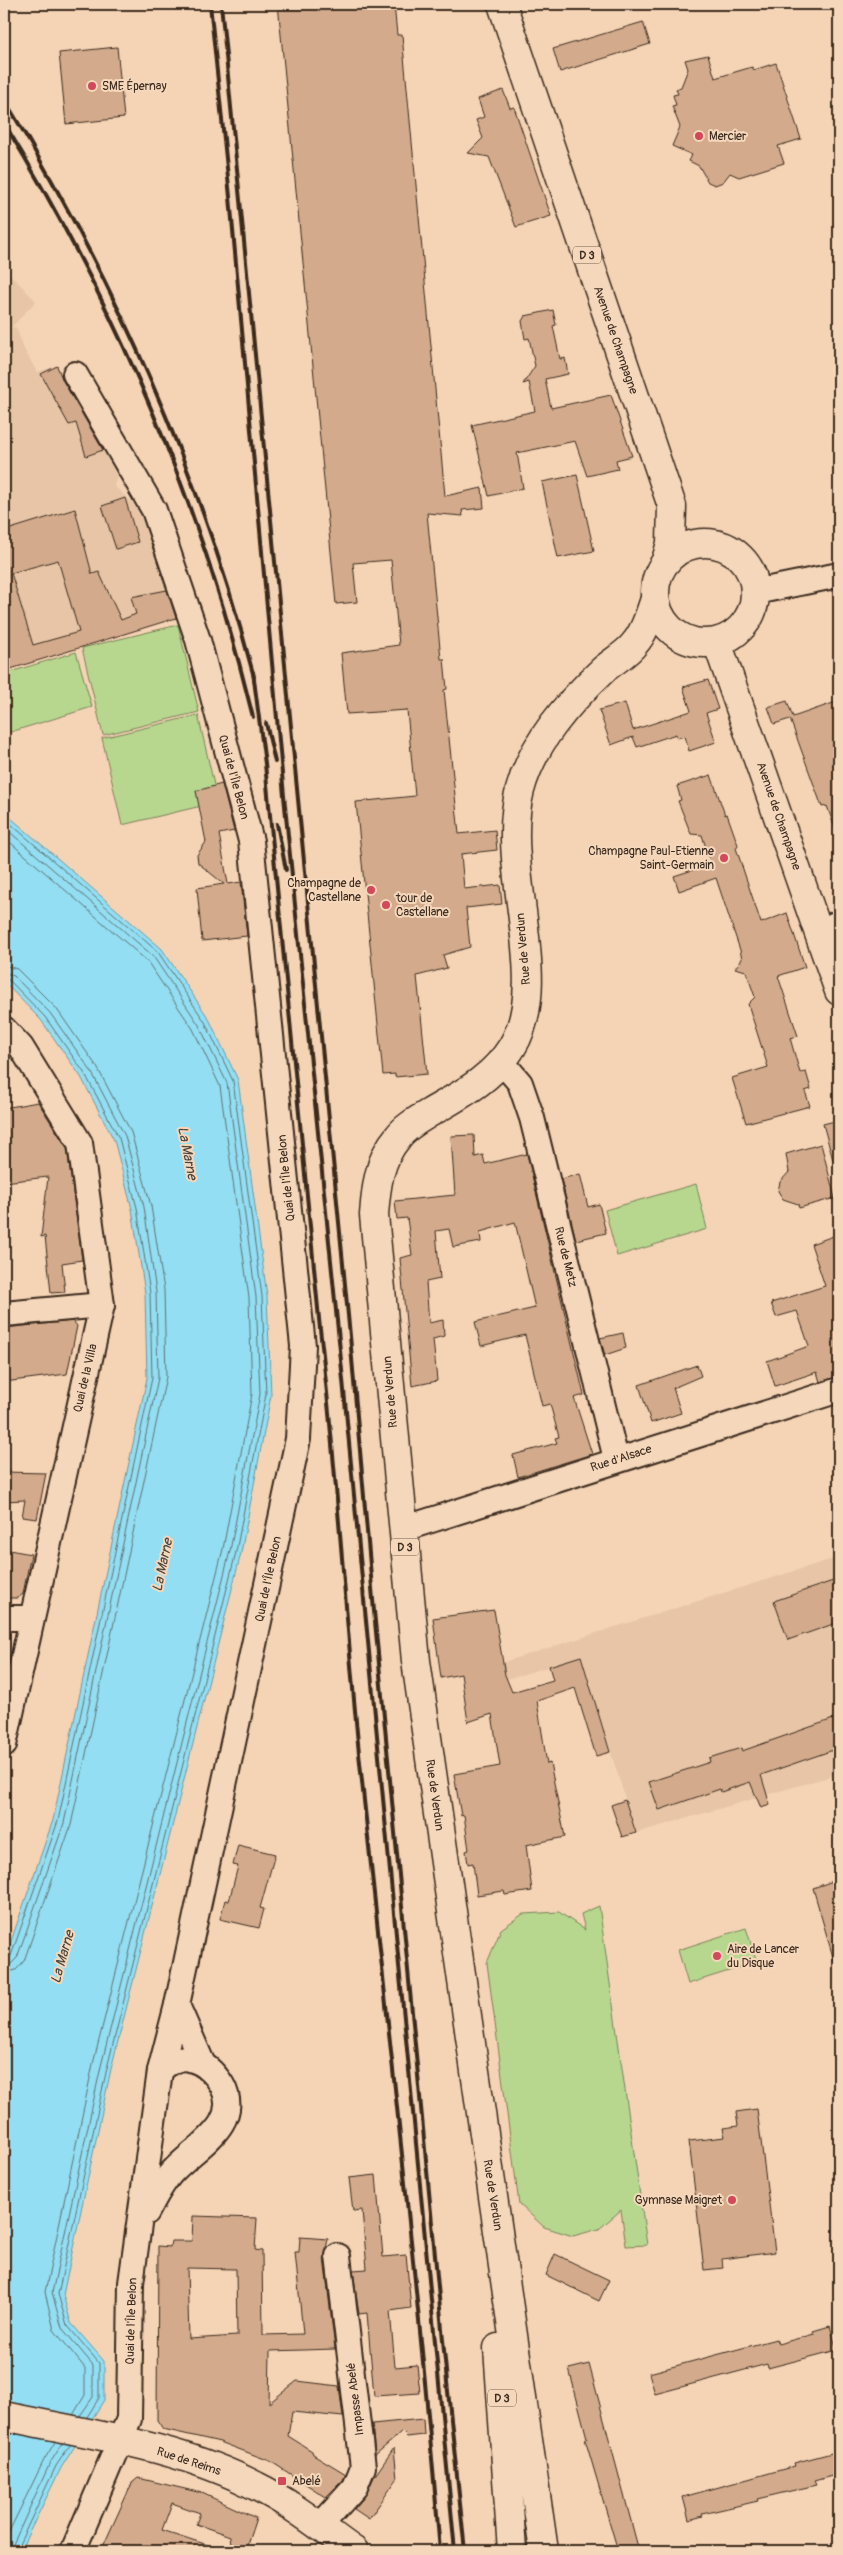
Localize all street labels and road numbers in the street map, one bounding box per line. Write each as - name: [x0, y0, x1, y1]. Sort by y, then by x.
- road number: D 3: [573, 246, 601, 264]
- street label: Avenue de Champagne: [590, 284, 641, 396]
- street label: Quai de l'Île Belon: [215, 733, 253, 821]
- street label: Avenue de Champagne: [753, 760, 804, 872]
- street label: Rue de Verdun: [513, 912, 534, 985]
- street label: Quai de l'Île Belon: [273, 1134, 299, 1222]
- street label: Rue de Metz: [551, 1225, 580, 1289]
- street label: Quai de la Villa: [70, 1342, 101, 1414]
- street label: Rue de Verdun: [380, 1355, 401, 1428]
- street label: Rue d'Alsace: [589, 1442, 654, 1475]
- street label: Quai de l'Île Belon: [251, 1535, 285, 1623]
- road number: D 3: [391, 1538, 419, 1555]
- street label: Rue de Verdun: [422, 1758, 447, 1832]
- street label: Rue de Verdun: [479, 2158, 506, 2232]
- street label: Quai de l'Île Belon: [121, 2277, 141, 2365]
- street label: Impasse Abelé: [344, 2362, 367, 2436]
- road number: D 3: [488, 2390, 516, 2406]
- street label: Rue de Reims: [155, 2444, 223, 2479]

